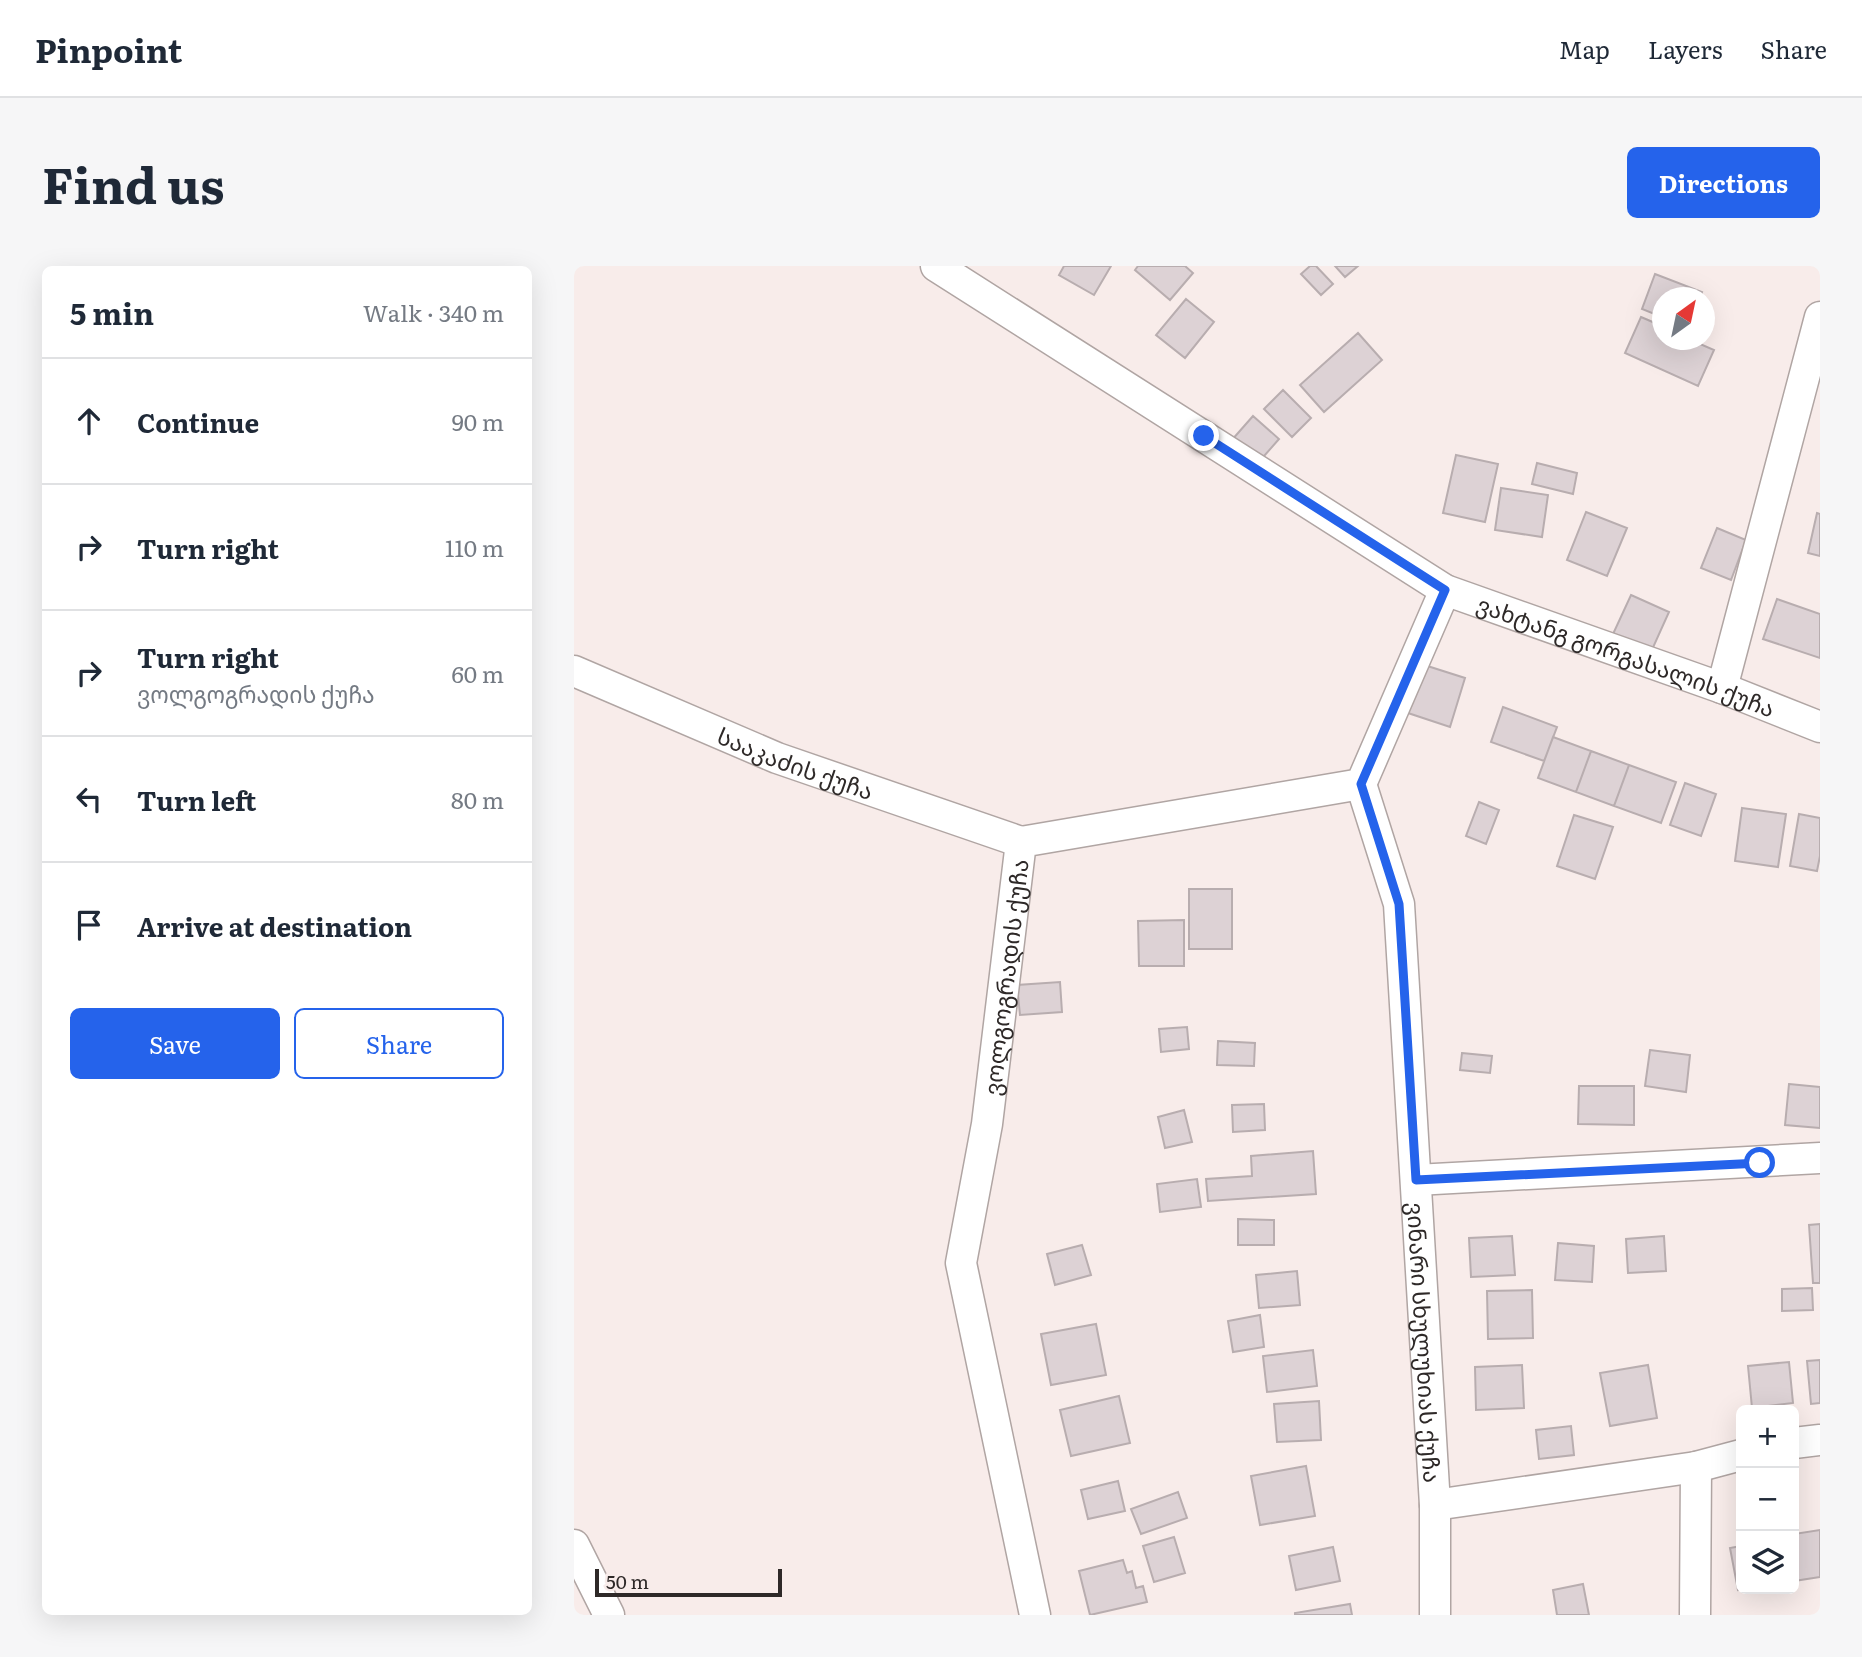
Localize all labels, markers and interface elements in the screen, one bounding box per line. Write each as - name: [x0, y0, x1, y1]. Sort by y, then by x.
- text: Pinpoint: [35, 24, 182, 73]
- text: Map: [1559, 31, 1610, 66]
- text: Layers: [1648, 31, 1722, 66]
- text: Share: [1760, 31, 1827, 66]
- text: Find us: [42, 146, 225, 219]
- button: Directions: [1627, 147, 1820, 218]
- north arrow: [1652, 287, 1715, 350]
- text: 5 min: [70, 290, 154, 334]
- text: Walk · 340 m: [363, 295, 504, 329]
- icon: ahead: [70, 402, 108, 440]
- text: Continue: [137, 402, 259, 441]
- text: 90 m: [452, 404, 504, 438]
- route end: [1188, 420, 1219, 451]
- icon: right: [70, 528, 108, 566]
- text: Turn right: [137, 528, 279, 567]
- text: 110 m: [445, 530, 504, 564]
- street label: ვახტანგ გორგასალის ქუჩა: [1473, 586, 1780, 725]
- text: Turn right: [137, 637, 279, 676]
- icon: right: [70, 654, 108, 692]
- text: 60 m: [451, 656, 504, 690]
- text: ვოლგოგრადის ქუჩა: [137, 676, 375, 710]
- street label: სააკაძის ქუჩა: [712, 718, 878, 807]
- icon: left: [70, 780, 108, 818]
- text: Turn left: [137, 780, 256, 819]
- text: 80 m: [451, 782, 504, 816]
- street label: ვოლგოგრადის ქუჩა: [974, 857, 1036, 1097]
- icon: arrive: [70, 906, 108, 944]
- text: Arrive at destination: [137, 906, 412, 945]
- button: Save: [70, 1008, 280, 1079]
- button: Share: [294, 1008, 504, 1079]
- route start: [1744, 1147, 1775, 1178]
- street label: ვინარი სხულუხიას ქუჩა: [1400, 1201, 1451, 1484]
- map controls: [1736, 1405, 1799, 1594]
- button: +: [1736, 1405, 1799, 1468]
- button: −: [1736, 1468, 1799, 1531]
- button: layers: [1736, 1531, 1799, 1594]
- scale bar: [595, 1566, 782, 1598]
- text: 50 m: [606, 1567, 649, 1595]

